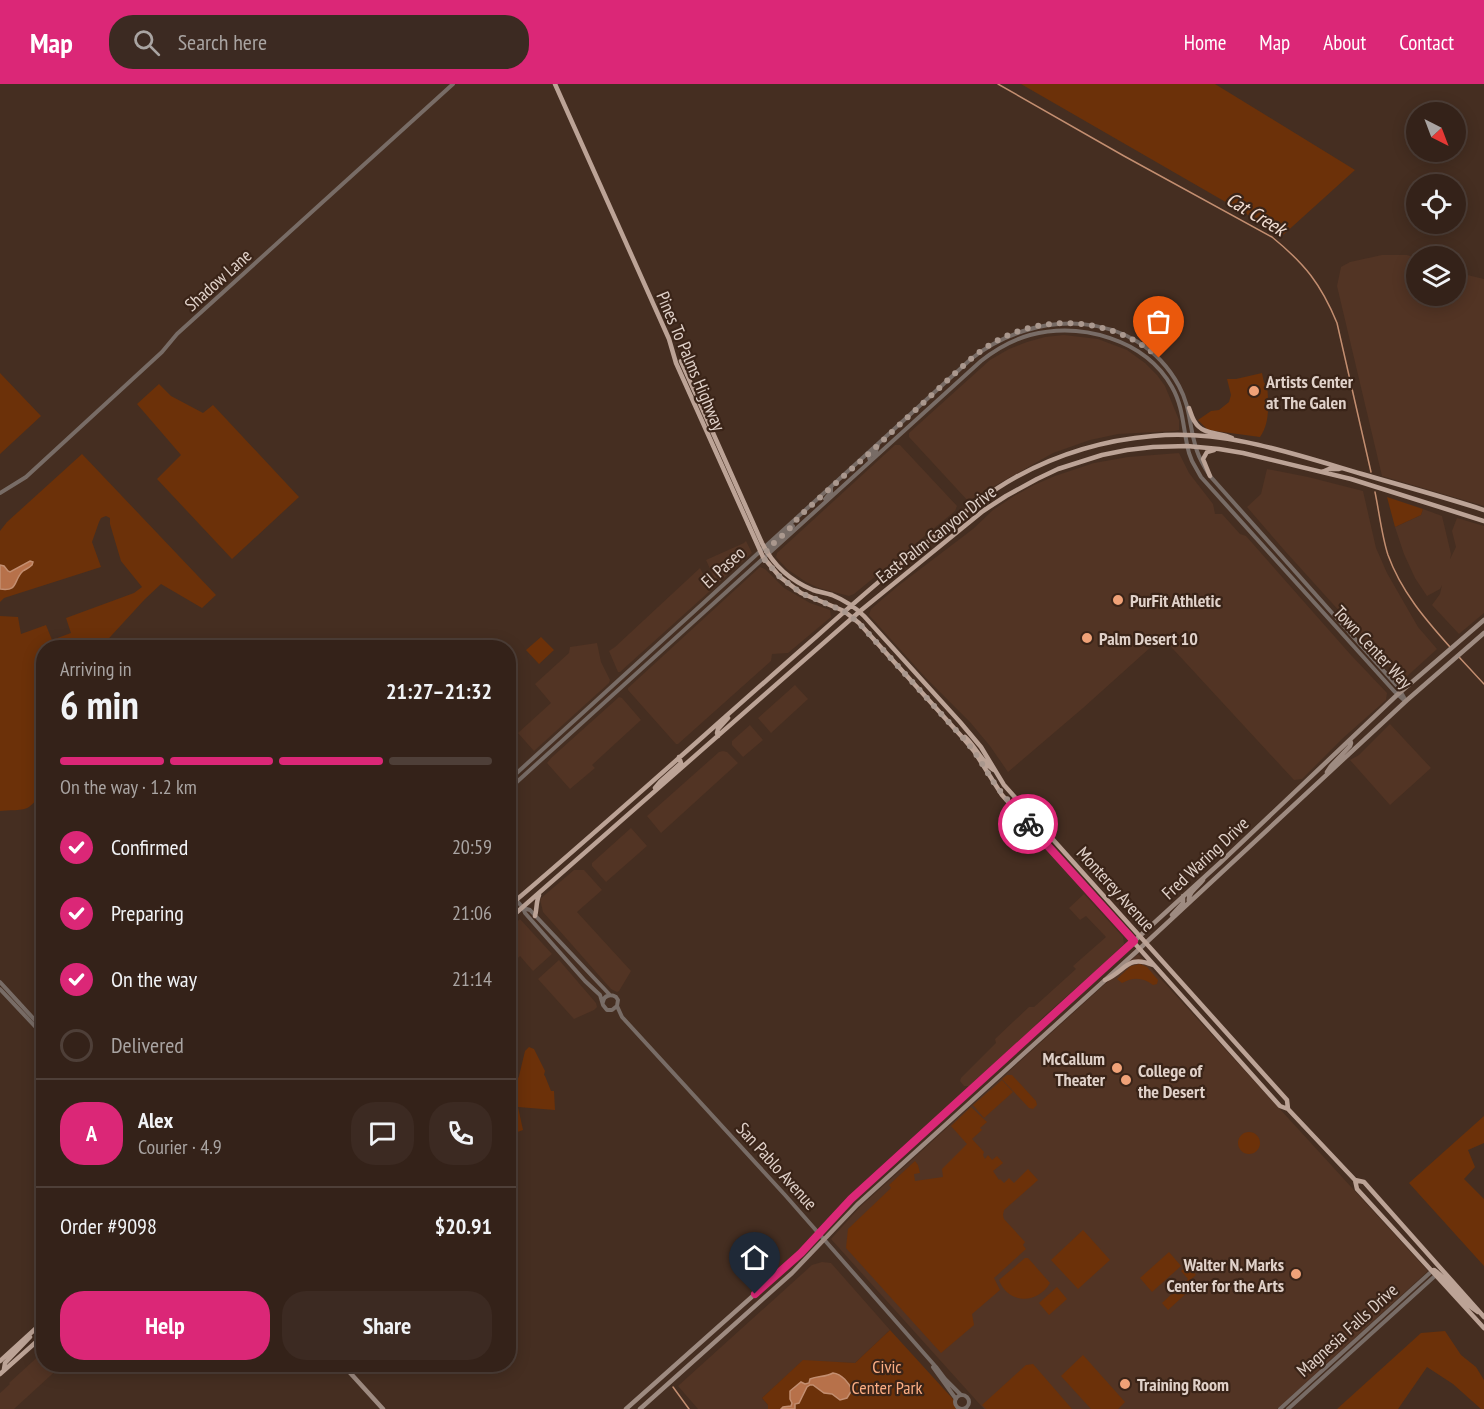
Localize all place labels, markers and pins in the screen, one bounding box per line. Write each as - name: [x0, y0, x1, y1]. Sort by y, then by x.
- pin: [1133, 296, 1184, 358]
- place label: Artists Center at The Galen: [1265, 370, 1354, 414]
- marker: Artists Center at The Galen: [1247, 384, 1261, 398]
- place label: PurFit Athletic: [1130, 589, 1222, 612]
- marker: PurFit Athletic: [1111, 593, 1125, 607]
- place label: Palm Desert 10: [1099, 627, 1198, 650]
- marker: Palm Desert 10: [1080, 631, 1094, 645]
- place label: McCallum Theater: [1043, 1047, 1106, 1091]
- place label: College of the Desert: [1138, 1059, 1206, 1103]
- marker: McCallum Theater: [1110, 1061, 1124, 1075]
- marker: College of the Desert: [1119, 1073, 1133, 1087]
- pin: [729, 1232, 780, 1294]
- place label: Walter N. Marks Center for the Arts: [1166, 1253, 1284, 1297]
- marker: Walter N. Marks Center for the Arts: [1289, 1267, 1303, 1281]
- place label: Training Room: [1137, 1373, 1229, 1396]
- marker: Training Room: [1118, 1377, 1132, 1391]

